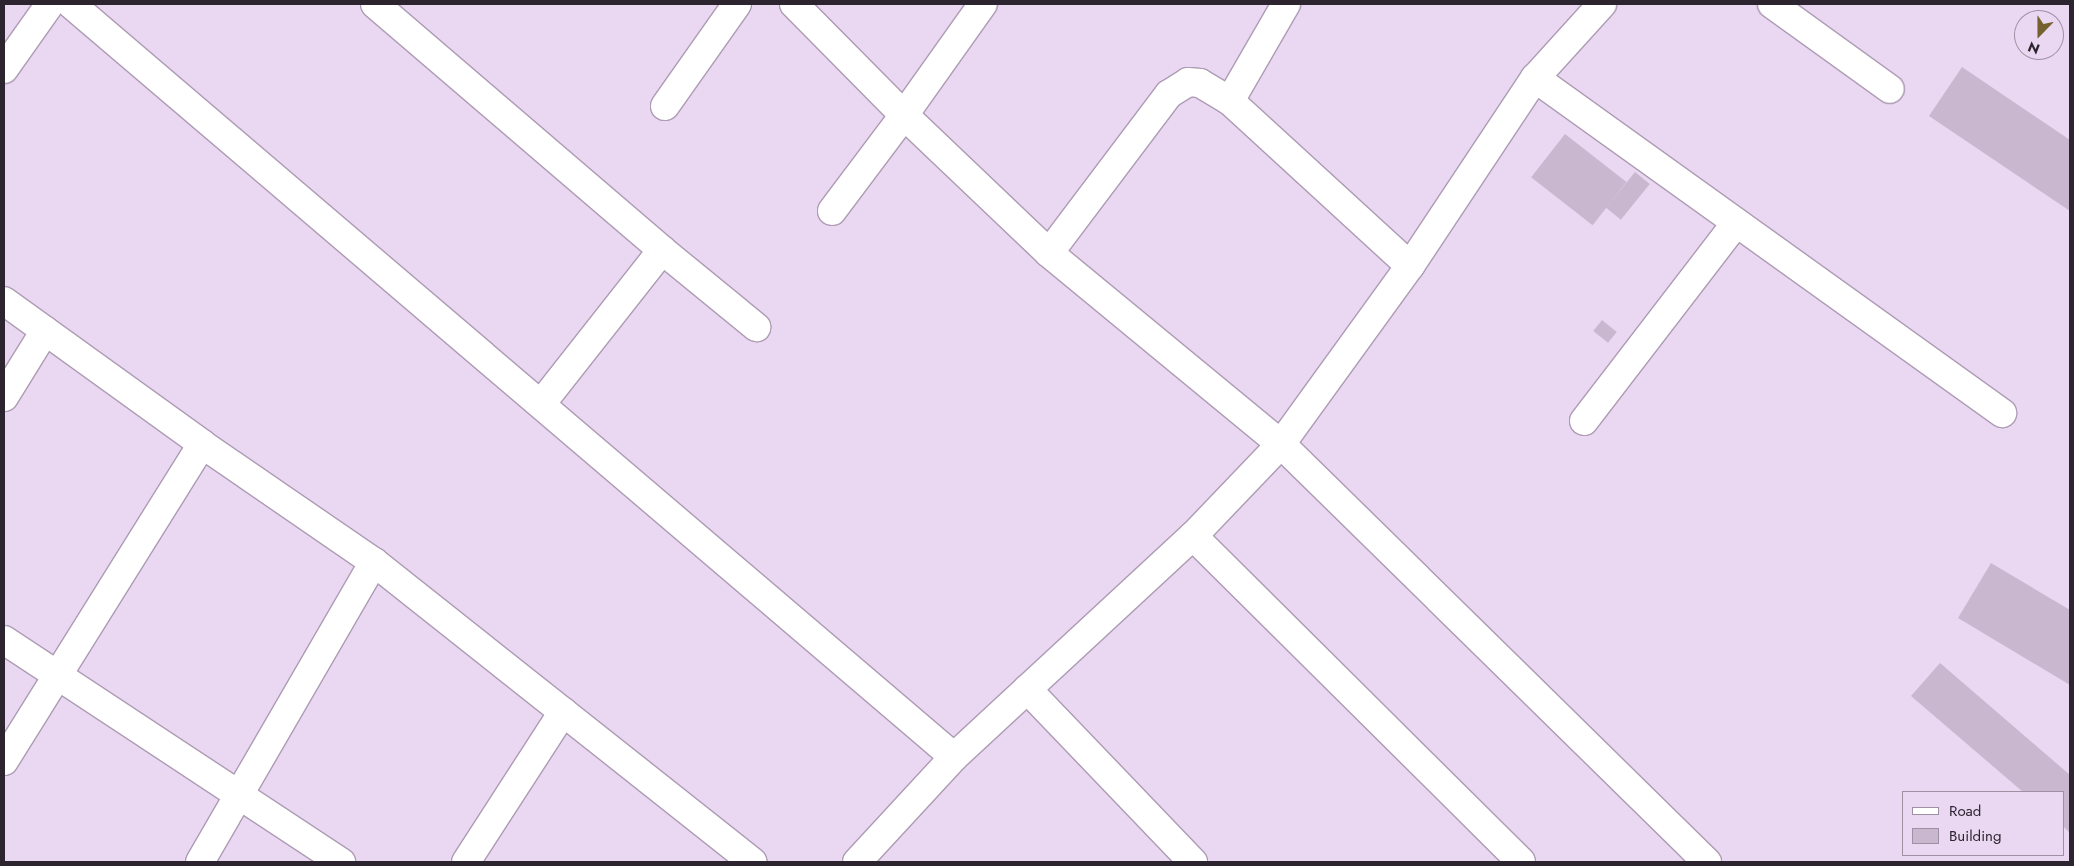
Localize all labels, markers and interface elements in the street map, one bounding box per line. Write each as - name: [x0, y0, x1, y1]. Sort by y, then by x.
- north arrow: [2014, 10, 2064, 60]
- text: N: [2025, 37, 2043, 59]
- legend: [1902, 791, 2064, 856]
- text: Road: [1949, 800, 1981, 822]
- text: Building: [1949, 825, 2001, 847]

